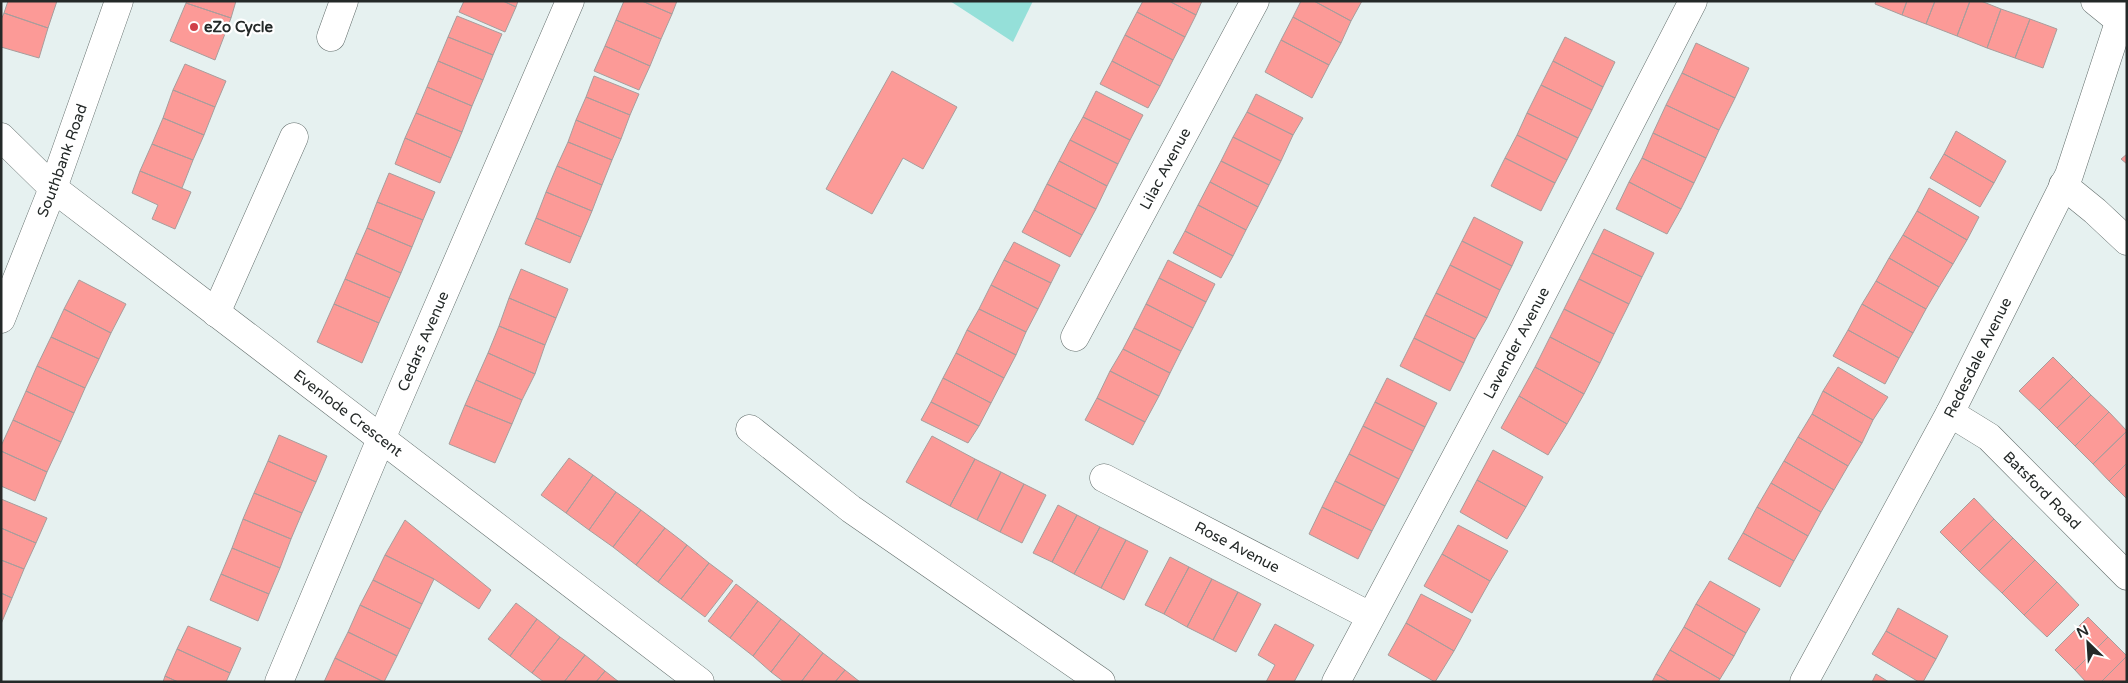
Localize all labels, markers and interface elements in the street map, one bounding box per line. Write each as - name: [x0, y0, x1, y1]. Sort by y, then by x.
- place label: eZo Cycle: [204, 18, 273, 37]
- marker: eZo Cycle: [188, 21, 200, 33]
- street label: Southbank Road: [33, 101, 91, 220]
- street label: Lilac Avenue: [1136, 125, 1194, 213]
- street label: Lavender Avenue: [1480, 284, 1553, 402]
- street label: Cedars Avenue: [394, 288, 453, 394]
- street label: Redesdale Avenue: [1940, 294, 2015, 421]
- street label: Evenlode Crescent: [290, 366, 406, 461]
- street label: Batsford Road: [1999, 448, 2085, 533]
- street label: Rose Avenue: [1192, 518, 1283, 577]
- north arrow: [2063, 618, 2113, 668]
- text: N: [2074, 622, 2091, 642]

